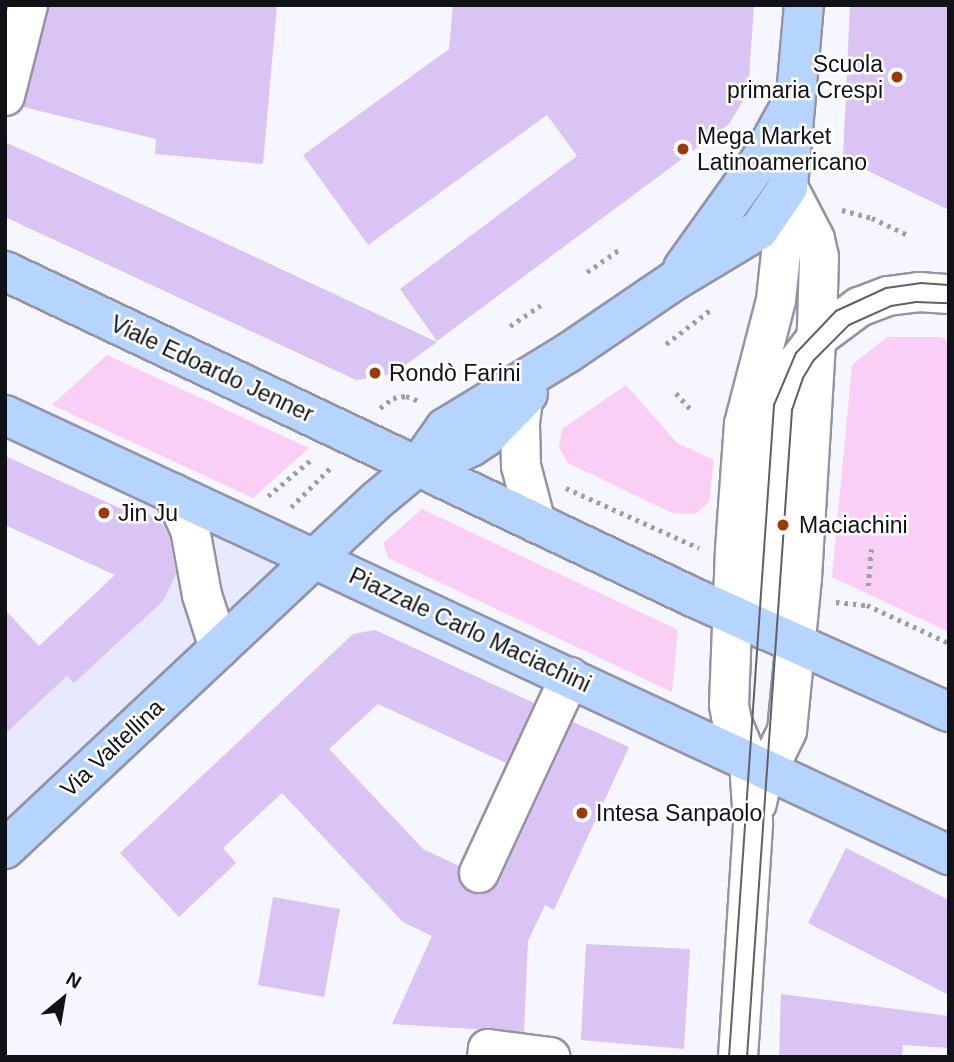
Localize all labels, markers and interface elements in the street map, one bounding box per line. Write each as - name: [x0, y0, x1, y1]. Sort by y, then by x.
- place label: Scuola primaria Crespi: [727, 50, 883, 104]
- marker: Scuola primaria Crespi: [889, 69, 905, 85]
- place label: Mega Market Latinoamericano: [697, 122, 867, 176]
- marker: Mega Market Latinoamericano: [675, 141, 691, 157]
- street label: Viale Edoardo Jenner: [106, 310, 318, 428]
- place label: Rondò Farini: [389, 359, 521, 387]
- marker: Rondò Farini: [367, 365, 383, 381]
- place label: Jin Ju: [118, 499, 178, 527]
- marker: Jin Ju: [96, 505, 112, 521]
- place label: Maciachini: [799, 511, 908, 539]
- marker: Maciachini: [773, 515, 793, 535]
- street label: Piazzale Carlo Maciachini: [345, 562, 595, 698]
- street label: Via Valtellina: [55, 693, 169, 803]
- place label: Intesa Sanpaolo: [596, 799, 762, 827]
- marker: Intesa Sanpaolo: [574, 805, 590, 821]
- north arrow: [28, 964, 98, 1034]
- text: N: [63, 968, 85, 993]

